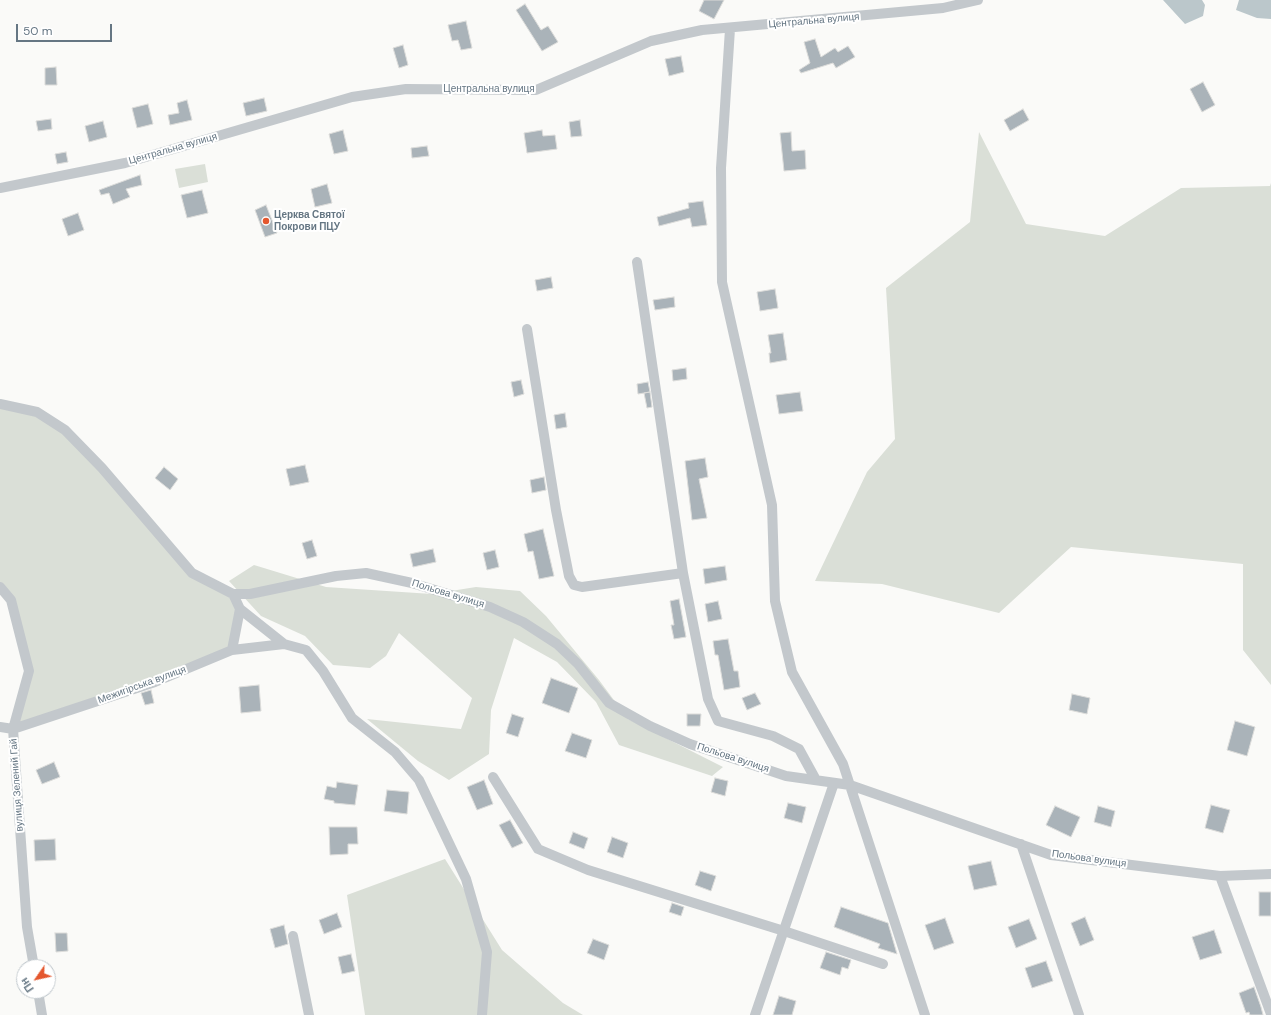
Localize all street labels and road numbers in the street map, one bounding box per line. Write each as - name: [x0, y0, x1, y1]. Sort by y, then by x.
- street label: Центральна вулиця: [768, 11, 860, 31]
- street label: Центральна вулиця: [443, 83, 535, 95]
- street label: Центральна вулиця: [127, 131, 219, 167]
- street label: Польова вулиця: [410, 577, 486, 611]
- street label: Межигірська вулиця: [96, 663, 188, 707]
- street label: вулиця Зелений Гай: [8, 738, 26, 832]
- street label: Польова вулиця: [695, 741, 771, 775]
- street label: Польова вулиця: [1051, 848, 1127, 870]

